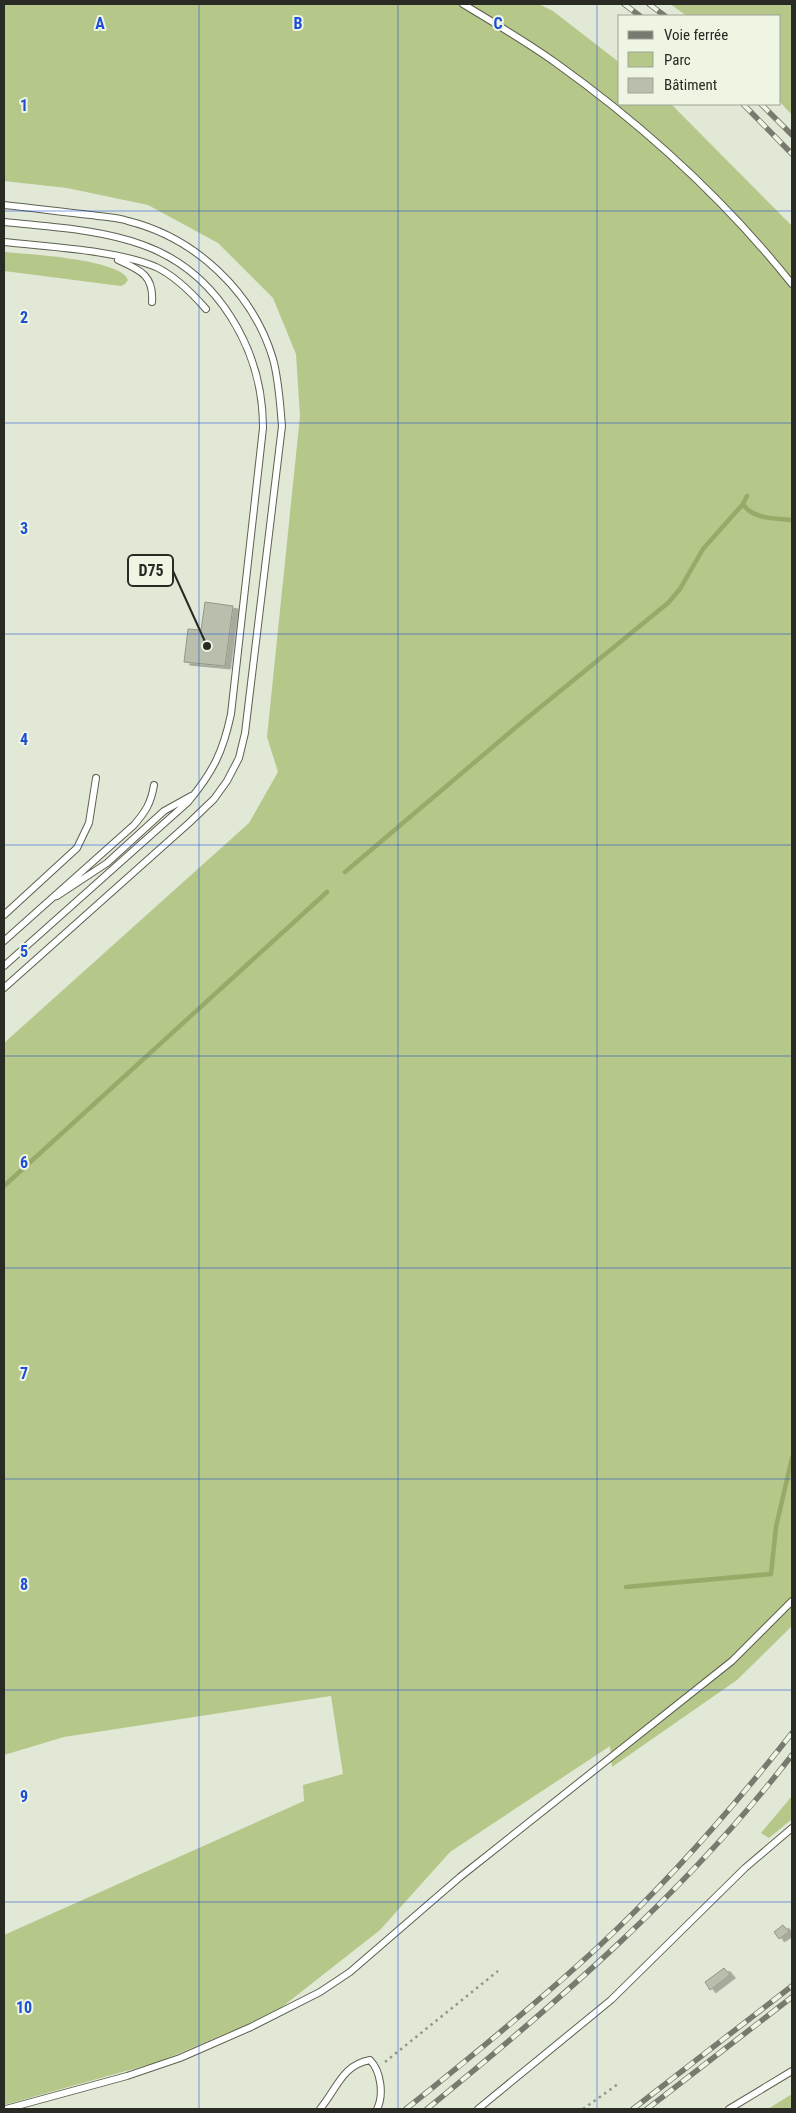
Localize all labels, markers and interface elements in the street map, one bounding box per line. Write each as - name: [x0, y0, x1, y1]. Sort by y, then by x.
- text: A: [95, 14, 105, 33]
- text: B: [294, 14, 303, 33]
- text: C: [493, 14, 503, 33]
- legend: [618, 15, 781, 105]
- text: Voie ferrée: [664, 26, 728, 44]
- text: Parc: [664, 51, 691, 69]
- text: Bâtiment: [664, 76, 717, 94]
- text: 1: [20, 96, 28, 115]
- text: 2: [20, 308, 28, 327]
- text: 3: [20, 519, 28, 538]
- callout: D75: [128, 555, 173, 586]
- text: D75: [138, 561, 164, 580]
- text: 4: [20, 730, 28, 749]
- text: 5: [20, 942, 28, 961]
- text: 6: [20, 1153, 28, 1172]
- text: 7: [20, 1364, 28, 1383]
- text: 8: [20, 1575, 28, 1594]
- text: 9: [20, 1787, 28, 1806]
- text: 10: [16, 1998, 32, 2017]

